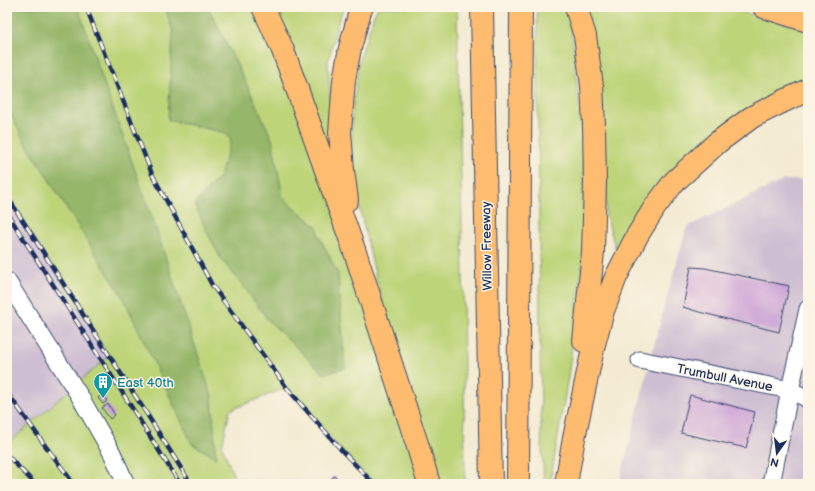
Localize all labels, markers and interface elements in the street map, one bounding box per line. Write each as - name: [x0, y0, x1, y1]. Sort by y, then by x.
- street label: Willow Freeway: [478, 201, 496, 291]
- street label: Trumbull Avenue: [676, 361, 774, 395]
- building icon: East 40th: [92, 371, 114, 399]
- place label: East 40th: [117, 375, 174, 391]
- north arrow: [757, 433, 797, 473]
- text: N: [769, 455, 780, 470]

